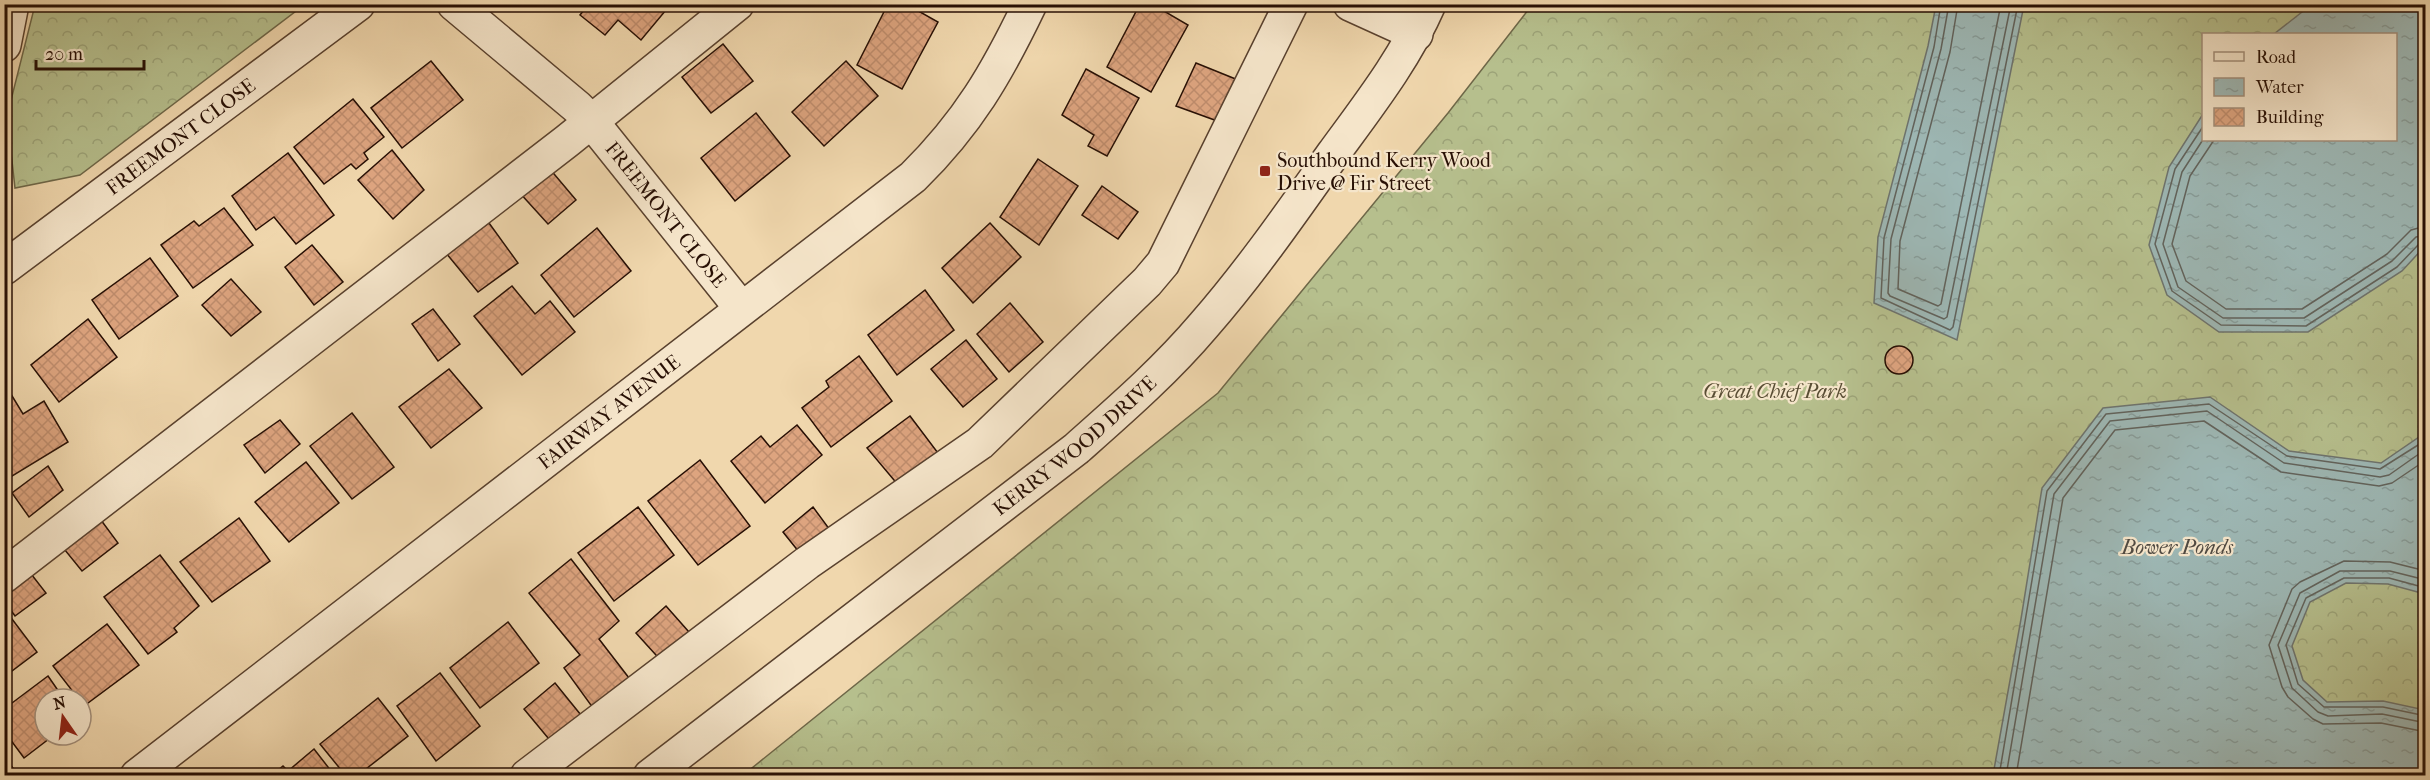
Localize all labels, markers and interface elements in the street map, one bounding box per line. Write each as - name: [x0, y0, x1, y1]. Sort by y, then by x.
- scale bar: [36, 33, 144, 71]
- legend: [2202, 33, 2397, 141]
- text: 20 m: [45, 44, 83, 65]
- text: Road: [2256, 47, 2296, 68]
- street label: FREEMONT CLOSE: [101, 73, 259, 200]
- text: Water: [2255, 77, 2304, 98]
- text: Building: [2256, 107, 2324, 128]
- street label: FREEMONT CLOSE: [601, 137, 731, 292]
- place label: Southbound Kerry Wood Drive @ Fir Street: [1277, 149, 1492, 195]
- marker: Southbound Kerry Wood Drive @ Fir Street: [1258, 164, 1272, 178]
- street label: FAIRWAY AVENUE: [533, 350, 684, 474]
- street label: KERRY WOOD DRIVE: [988, 371, 1161, 520]
- park label: Great Chief Park: [1703, 380, 1847, 403]
- water label: Bower Ponds: [2120, 535, 2233, 559]
- north arrow: [33, 687, 93, 747]
- text: N: [51, 692, 69, 714]

